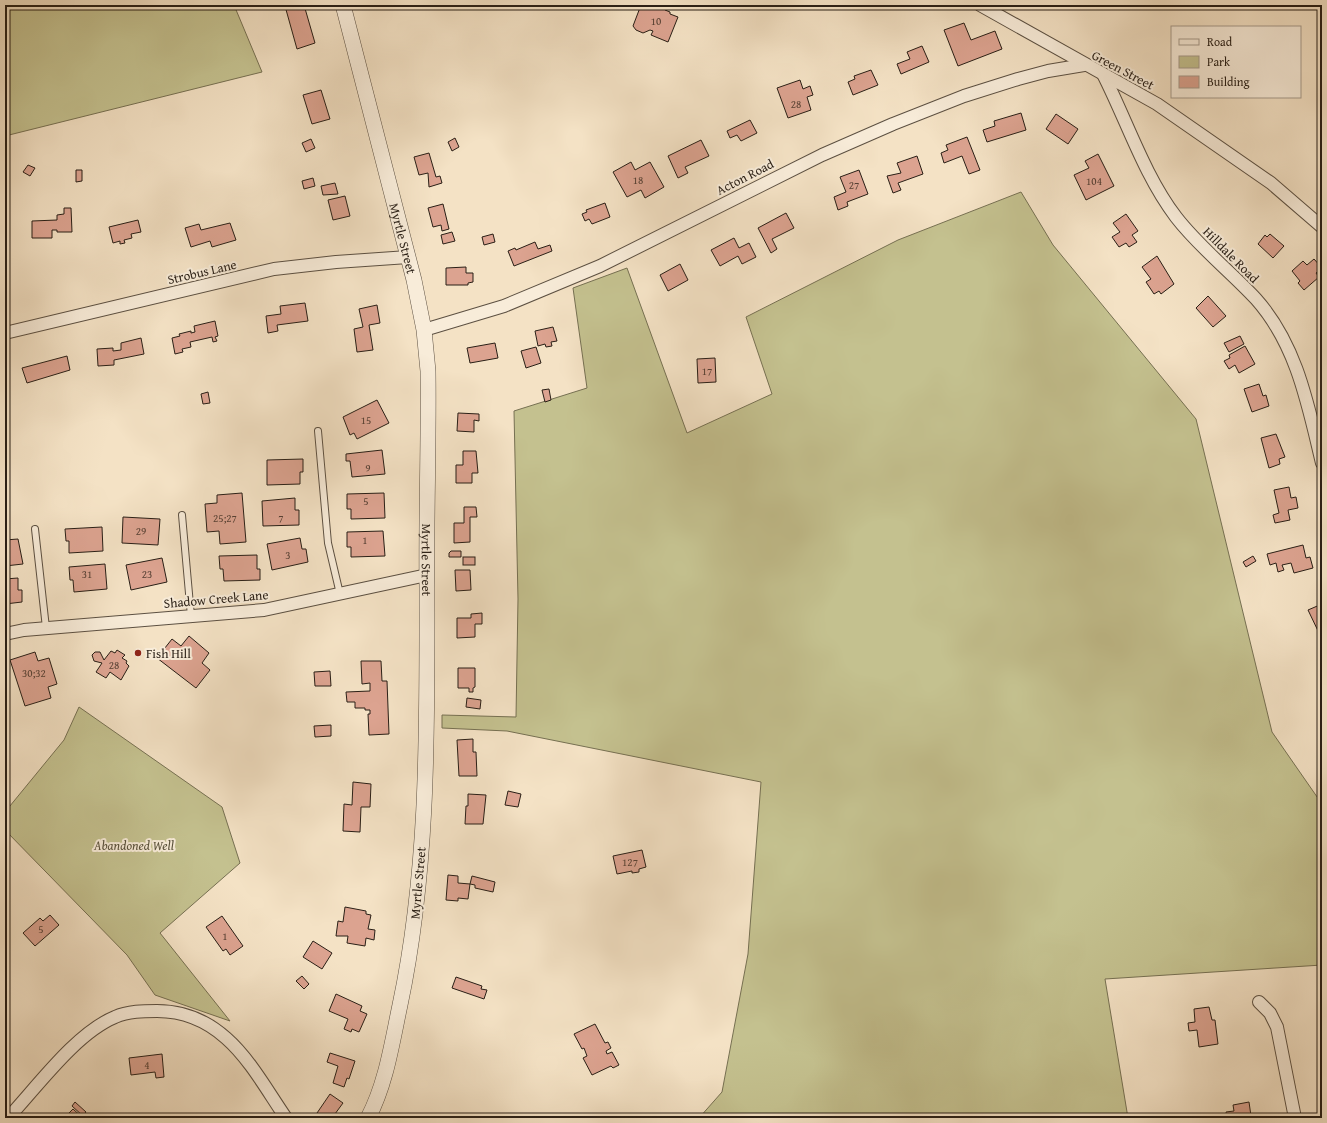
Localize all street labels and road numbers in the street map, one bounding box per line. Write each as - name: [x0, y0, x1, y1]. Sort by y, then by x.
- street label: Green Street: [1088, 46, 1158, 95]
- street label: Acton Road: [713, 154, 777, 200]
- street label: Myrtle Street: [385, 201, 422, 276]
- street label: Hilldale Road: [1199, 223, 1263, 287]
- street label: Strobus Lane: [166, 255, 238, 289]
- street label: Myrtle Street: [417, 523, 437, 597]
- street label: Shadow Creek Lane: [163, 585, 269, 613]
- street label: Myrtle Street: [405, 846, 431, 920]

